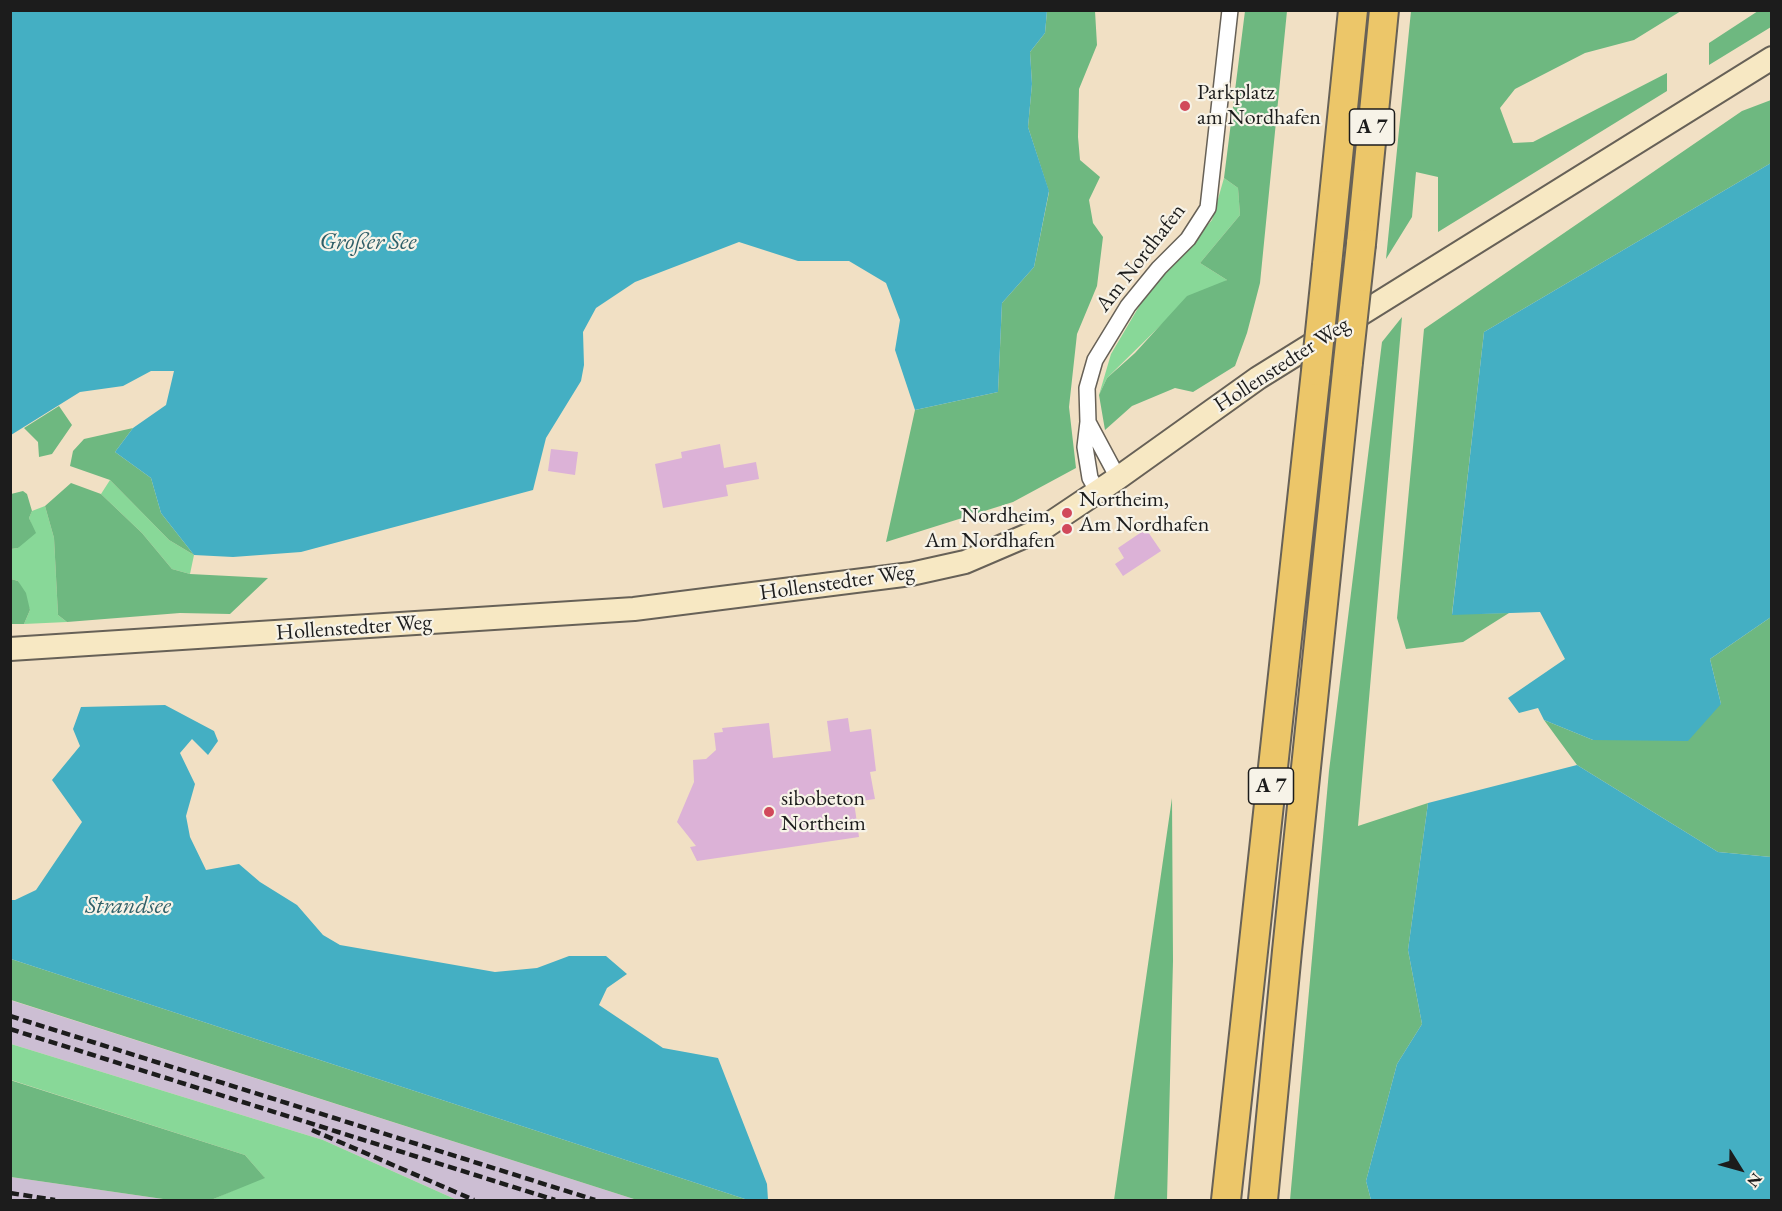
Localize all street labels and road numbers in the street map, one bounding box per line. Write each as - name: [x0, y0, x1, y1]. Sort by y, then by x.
- road number: A 7: [1350, 109, 1394, 145]
- street label: Am Nordhafen: [1090, 199, 1192, 317]
- street label: Hollenstedter Weg: [1209, 311, 1355, 419]
- street label: Hollenstedter Weg: [758, 559, 916, 607]
- street label: Hollenstedter Weg: [275, 609, 433, 647]
- road number: A 7: [1248, 768, 1294, 804]

